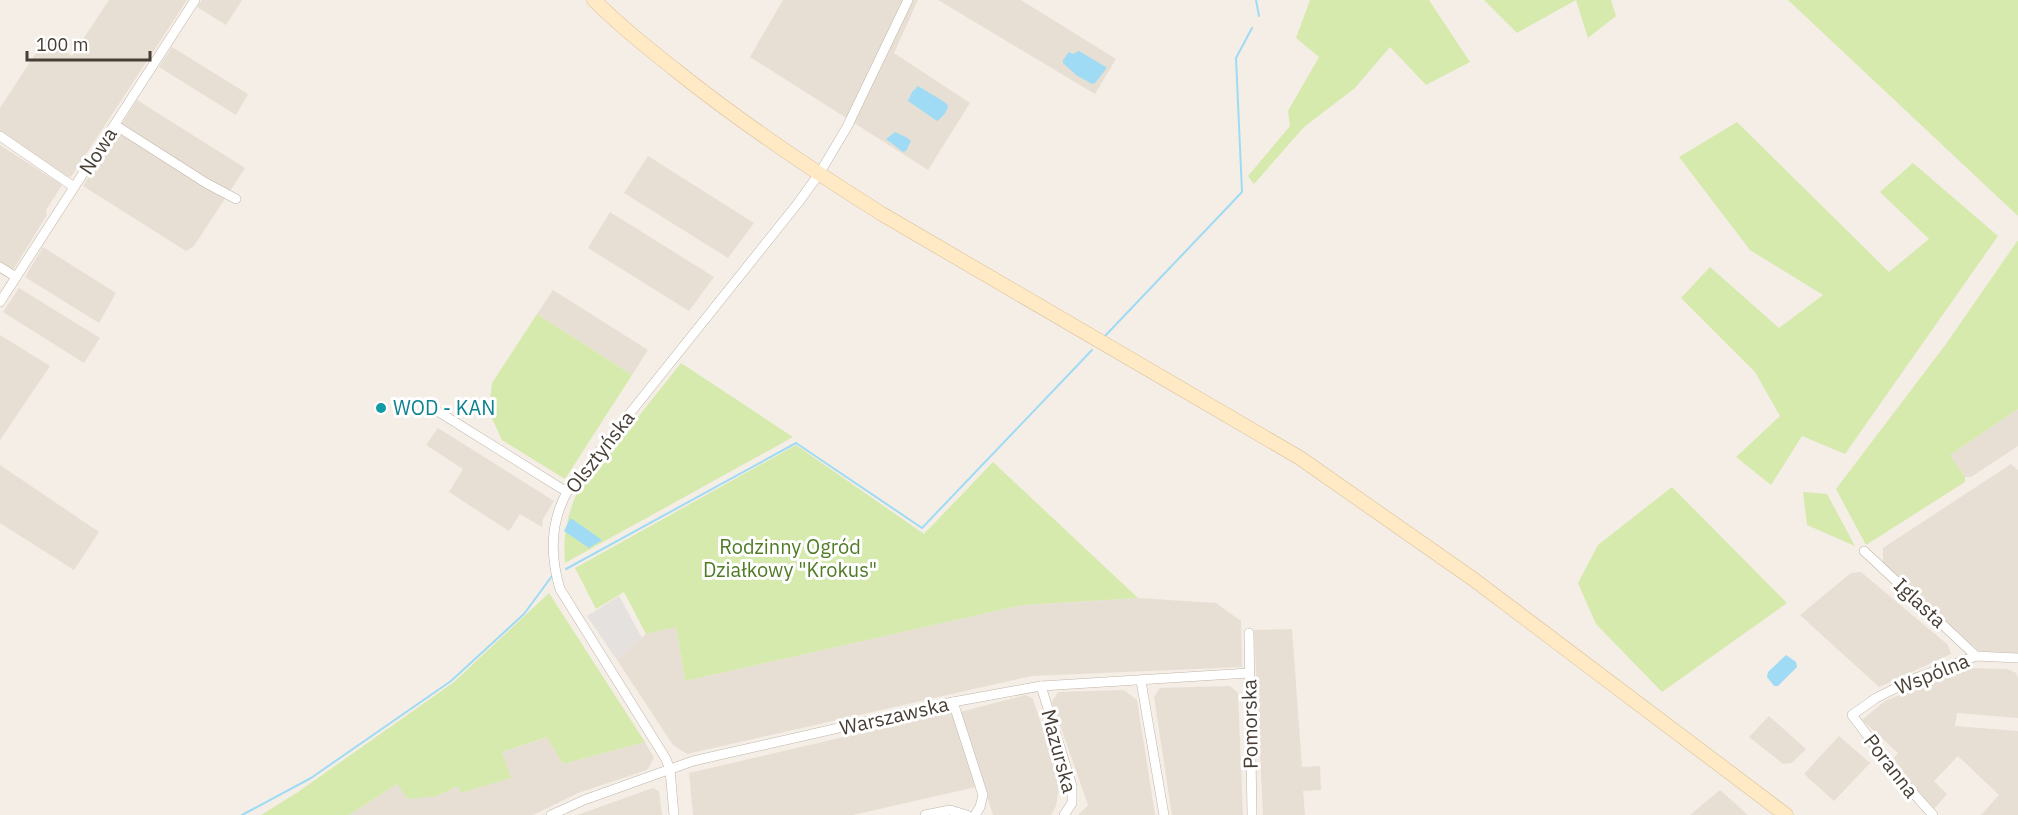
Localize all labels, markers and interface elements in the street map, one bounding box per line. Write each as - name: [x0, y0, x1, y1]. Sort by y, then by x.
- scale bar: [27, 24, 150, 62]
- text: 100 m: [36, 33, 88, 56]
- street label: Nowa: [72, 122, 123, 180]
- place label: WOD - KAN: [393, 394, 495, 421]
- marker: WOD - KAN: [374, 401, 388, 415]
- street label: Olsztyńska: [559, 405, 640, 498]
- park label: Rodzinny Ogród Działkowy "Krokus": [703, 533, 877, 583]
- street label: Iglasta: [1888, 572, 1952, 634]
- street label: Wspólna: [1891, 646, 1973, 701]
- street label: Pomorska: [1235, 679, 1264, 769]
- street label: Warszawska: [837, 690, 951, 741]
- street label: Mazurska: [1035, 706, 1084, 796]
- street label: Poranna: [1858, 728, 1925, 804]

